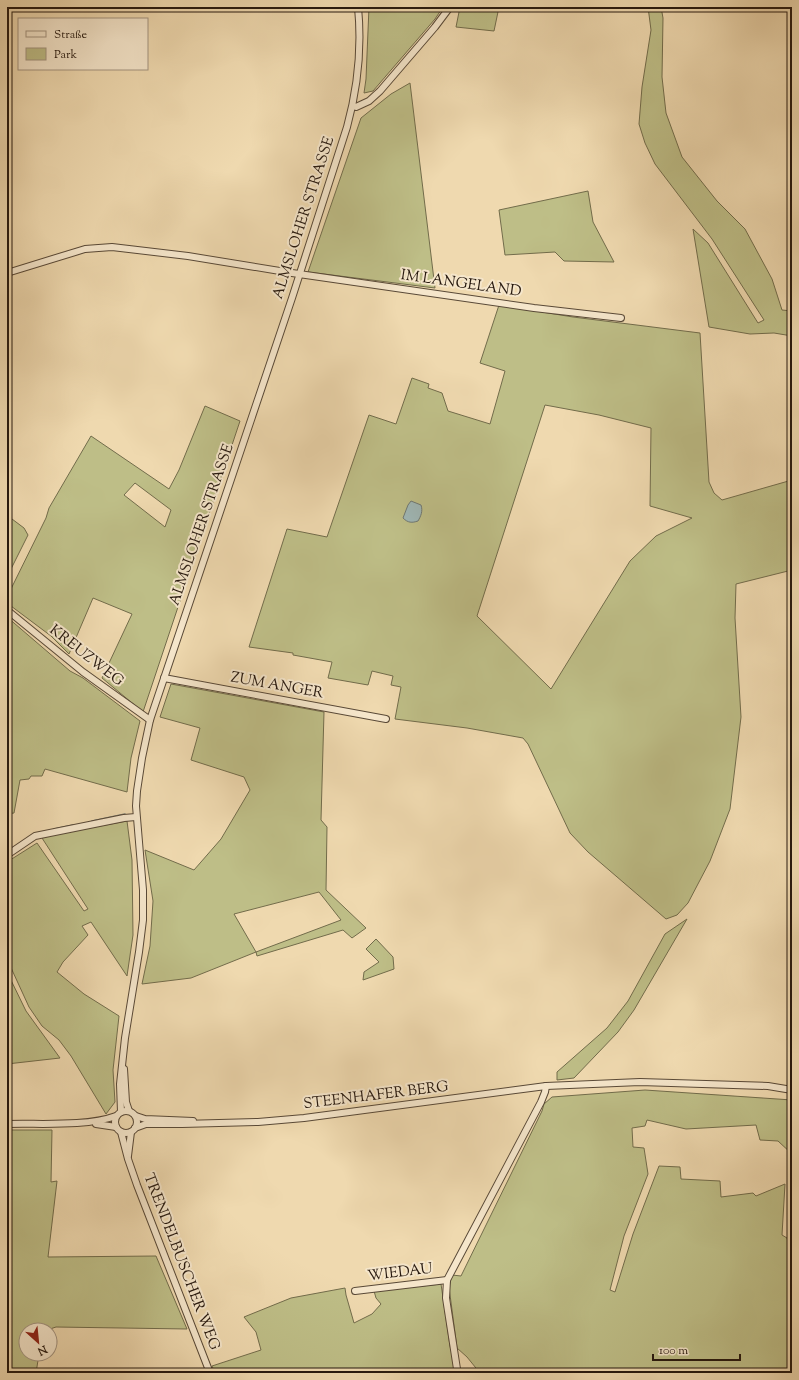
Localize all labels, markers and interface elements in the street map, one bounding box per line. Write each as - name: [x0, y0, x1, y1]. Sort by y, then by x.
- legend: [18, 18, 148, 70]
- text: Straße: [54, 26, 88, 44]
- text: Park: [54, 46, 77, 64]
- street label: ALMSLOHER STRASSE: [268, 134, 340, 302]
- street label: IM LANGELAND: [399, 265, 523, 303]
- street label: ALMSLOHER STRASSE: [164, 441, 240, 609]
- street label: KREUZWEG: [44, 620, 128, 692]
- street label: ZUM ANGER: [229, 668, 325, 705]
- street label: STEENHAFER BERG: [302, 1077, 450, 1115]
- street label: TRENDELBUSCHER WEG: [138, 1171, 224, 1353]
- street label: WIEDAU: [366, 1259, 434, 1287]
- north arrow: [18, 1322, 58, 1362]
- scale bar: [653, 1336, 740, 1362]
- text: N: [34, 1340, 51, 1359]
- text: 100 m: [659, 1342, 688, 1360]

